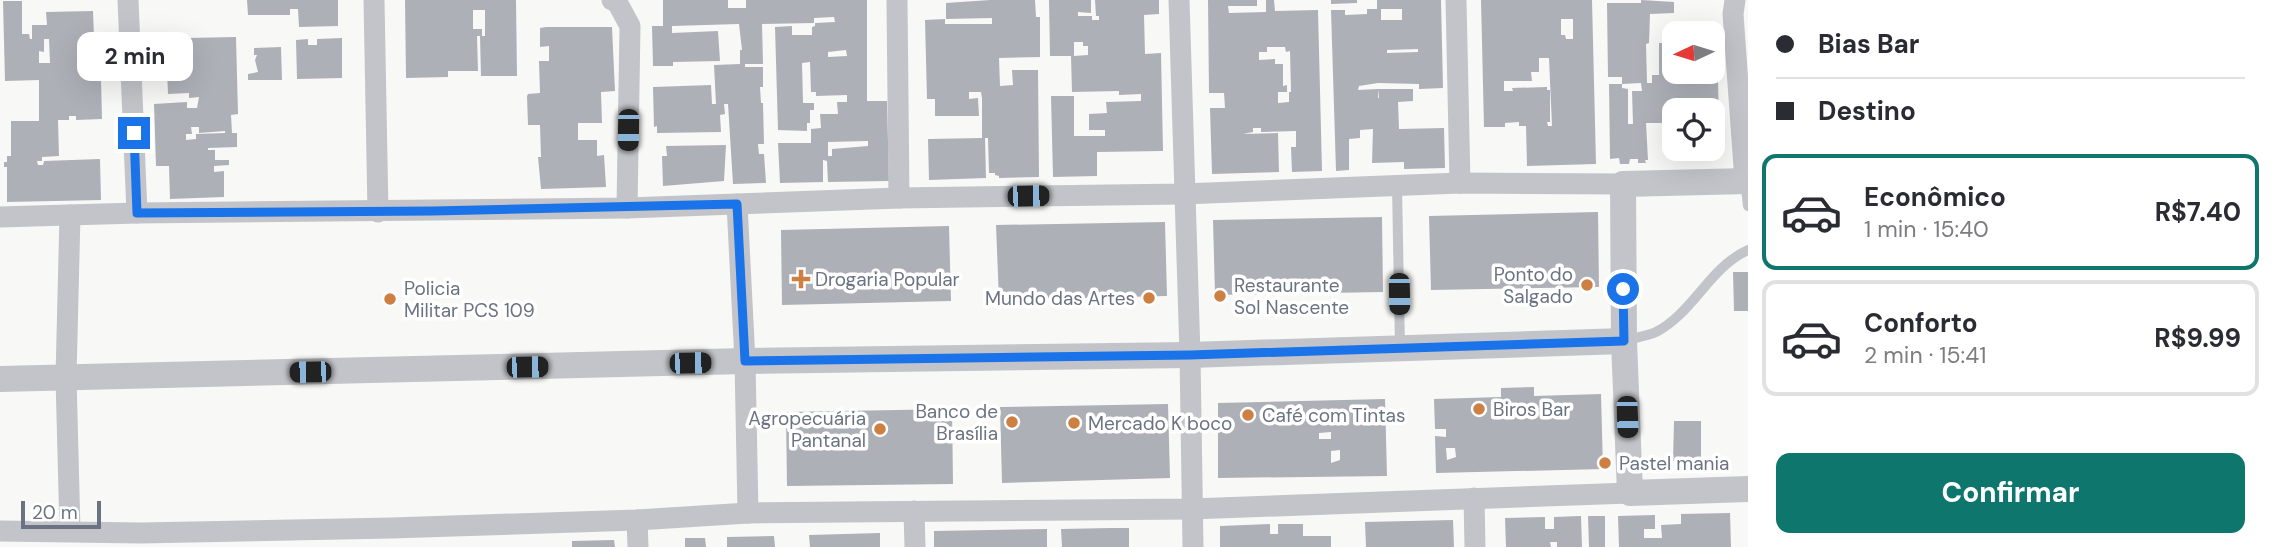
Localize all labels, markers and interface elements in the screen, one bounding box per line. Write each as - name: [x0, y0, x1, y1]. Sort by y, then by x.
- north arrow: [1662, 21, 1726, 84]
- map controls: [1662, 21, 1725, 161]
- text: Bias Bar: [1818, 27, 1919, 61]
- callout: 2 min: [76, 32, 192, 80]
- text: 2 min: [105, 41, 165, 71]
- text: Destino: [1818, 94, 1916, 128]
- button: locate: [1662, 98, 1725, 161]
- car: [618, 109, 639, 151]
- route end: [118, 117, 150, 149]
- text: Econômico: [1864, 180, 2006, 214]
- icon: car: [1780, 181, 1843, 244]
- car: [1007, 185, 1050, 207]
- text: R$7.40: [2155, 195, 2241, 229]
- text: 1 min · 15:40: [1864, 214, 1989, 244]
- place label: Ponto do Salgado: [1494, 262, 1573, 309]
- place label: Drogaria Popular: [815, 267, 960, 292]
- marker: Drogaria Popular: [793, 271, 809, 287]
- place label: Restaurante Sol Nascente: [1234, 273, 1349, 320]
- car: [1389, 273, 1410, 315]
- route start: [1607, 273, 1639, 305]
- place label: Policia Militar PCS 109: [404, 276, 535, 323]
- marker: Ponto do Salgado: [1579, 277, 1595, 293]
- place label: Mundo das Artes: [985, 286, 1135, 311]
- marker: Restaurante Sol Nascente: [1212, 288, 1228, 304]
- marker: Mundo das Artes: [1141, 290, 1157, 306]
- marker: Policia Militar PCS 109: [382, 291, 398, 307]
- text: Conforto: [1864, 306, 1978, 340]
- icon: car: [1780, 307, 1843, 370]
- text: R$9.99: [2154, 321, 2241, 355]
- text: 2 min · 15:41: [1864, 340, 1986, 370]
- car: [669, 352, 712, 374]
- car: [506, 356, 549, 378]
- car: [289, 361, 332, 383]
- car: [1616, 396, 1639, 438]
- place label: Biros Bar: [1493, 397, 1570, 422]
- place label: Banco de Brasília: [915, 399, 998, 446]
- marker: Biros Bar: [1471, 401, 1487, 417]
- place label: Café com Tintas: [1262, 403, 1405, 428]
- place label: Agropecuária Pantanal: [748, 406, 866, 453]
- marker: Café com Tintas: [1240, 407, 1256, 423]
- place label: Mercado K boco: [1088, 411, 1232, 436]
- marker: Banco de Brasília: [1004, 414, 1020, 430]
- marker: Mercado K boco: [1066, 415, 1082, 431]
- marker: Agropecuária Pantanal: [872, 421, 888, 437]
- place label: Pastel mania: [1619, 451, 1729, 476]
- button: Confirmar: [1776, 453, 2245, 533]
- marker: Pastel mania: [1597, 455, 1613, 471]
- scale bar: [21, 498, 102, 530]
- text: 20 m: [32, 500, 78, 525]

